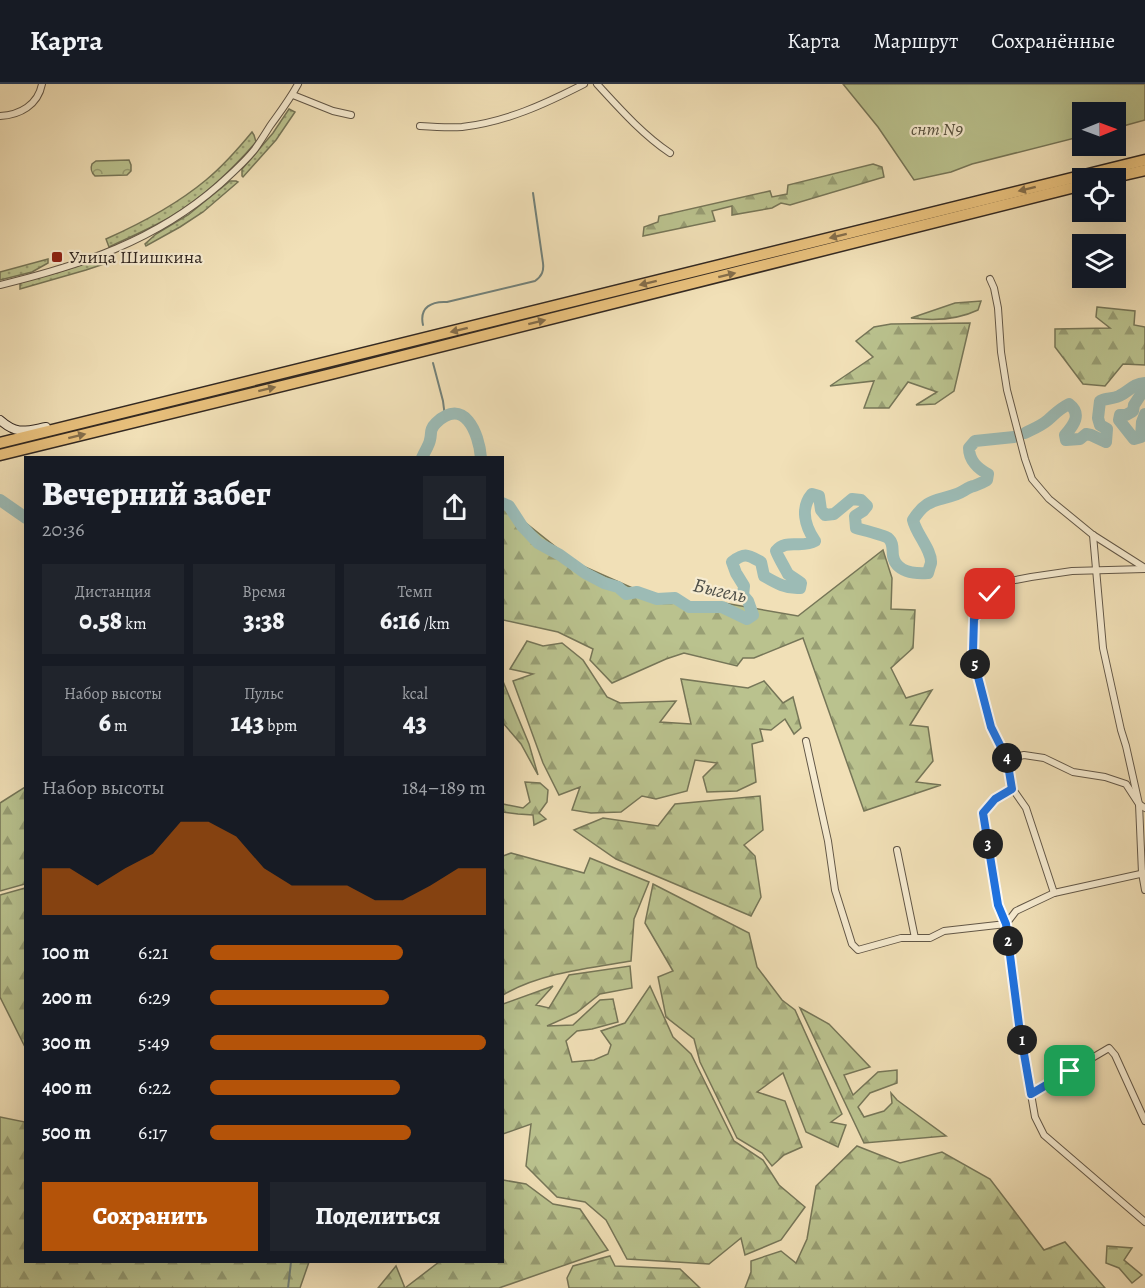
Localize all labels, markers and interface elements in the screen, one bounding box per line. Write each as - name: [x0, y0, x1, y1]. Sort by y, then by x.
- text: Карта: [30, 22, 103, 60]
- text: Карта: [787, 27, 840, 55]
- text: Маршрут: [873, 27, 958, 55]
- text: Сохранённые: [991, 27, 1115, 55]
- north arrow: [1072, 102, 1126, 156]
- map controls: [1072, 102, 1126, 288]
- park label: снт N9: [911, 117, 963, 141]
- button: locate: [1072, 168, 1126, 222]
- one-way arrow: [1018, 185, 1036, 195]
- one-way arrow: [829, 232, 847, 242]
- button: layers: [1072, 234, 1126, 288]
- place label: Улица Шишкина: [69, 245, 203, 269]
- marker: Улица Шишкина: [50, 250, 64, 264]
- one-way arrow: [717, 269, 736, 279]
- one-way arrow: [639, 278, 658, 288]
- one-way arrow: [528, 317, 547, 327]
- one-way arrow: [450, 325, 468, 335]
- one-way arrow: [257, 384, 276, 394]
- one-way arrow: [68, 430, 86, 440]
- text: Вечерний забег: [42, 471, 271, 516]
- button: share: [423, 476, 486, 539]
- text: 20:36: [42, 516, 84, 543]
- pin: [964, 568, 1015, 619]
- water label: Быгель: [690, 571, 749, 610]
- icon: check: [973, 577, 1006, 610]
- text: Дистанция: [75, 581, 151, 603]
- text: Время: [242, 581, 286, 603]
- text: Темп: [398, 581, 432, 603]
- text: 0.58: [79, 603, 122, 638]
- text: 3:38: [243, 603, 285, 638]
- text: 6:16: [380, 603, 420, 638]
- text: km: [122, 613, 147, 635]
- text: /km: [420, 613, 450, 635]
- pin: 5: [960, 649, 990, 679]
- text: 5: [972, 653, 978, 675]
- text: Набор высоты: [64, 683, 162, 705]
- text: Пульс: [244, 683, 284, 705]
- text: kcal: [402, 683, 428, 705]
- text: 6: [99, 705, 111, 740]
- text: 143: [231, 705, 264, 740]
- text: 43: [403, 705, 427, 740]
- text: m: [111, 715, 127, 737]
- text: bpm: [264, 715, 297, 737]
- pin: 4: [992, 743, 1022, 773]
- text: 4: [1003, 747, 1011, 769]
- text: Набор высоты: [42, 774, 165, 801]
- text: 184–189 m: [402, 774, 486, 801]
- pin: 3: [973, 829, 1003, 859]
- text: 3: [985, 833, 991, 855]
- pin: 2: [993, 926, 1023, 956]
- text: 2: [1004, 930, 1012, 952]
- text: 100 m: [42, 939, 90, 966]
- text: 6:21: [138, 939, 168, 966]
- text: 200 m: [42, 984, 92, 1011]
- text: 6:29: [138, 984, 171, 1011]
- pin: 1: [1007, 1025, 1037, 1055]
- text: 300 m: [42, 1029, 91, 1056]
- text: 5:49: [138, 1029, 170, 1056]
- text: 1: [1019, 1029, 1025, 1051]
- pin: [1044, 1045, 1095, 1096]
- icon: arrive: [1053, 1054, 1086, 1087]
- text: 400 m: [42, 1074, 92, 1101]
- text: 6:22: [138, 1074, 171, 1101]
- text: 500 m: [42, 1119, 91, 1146]
- text: 6:17: [138, 1119, 167, 1146]
- button: Сохранить: [42, 1182, 258, 1251]
- button: Поделиться: [270, 1182, 486, 1251]

